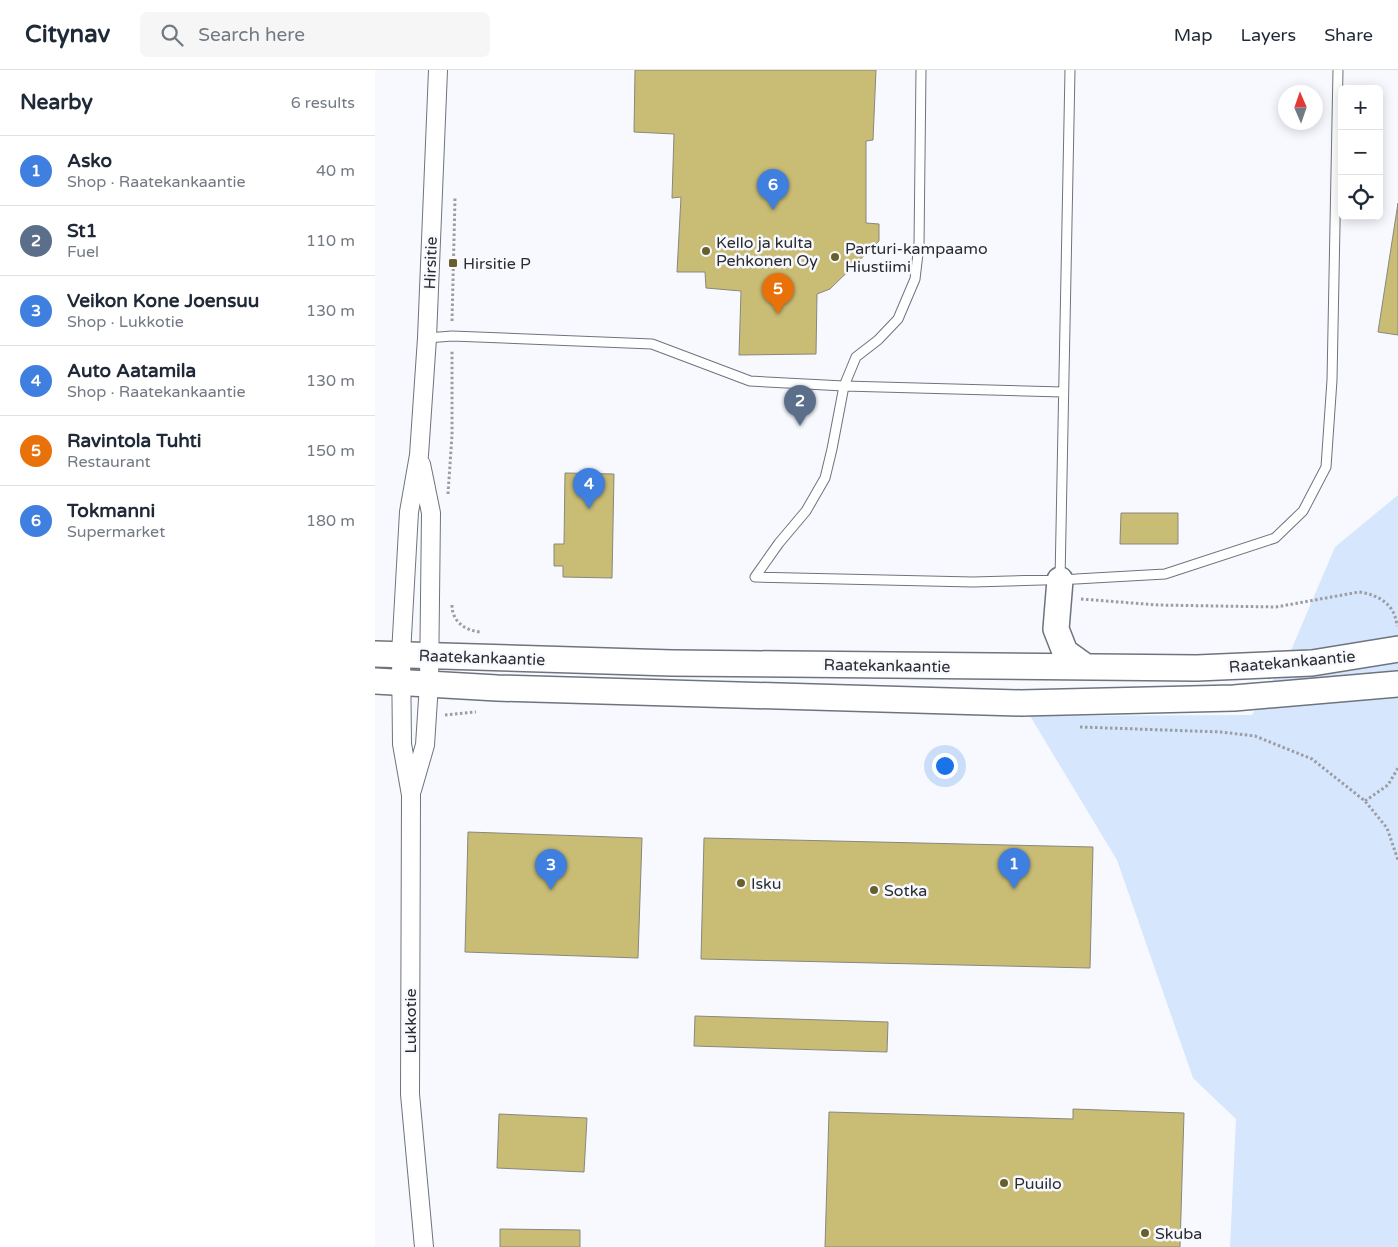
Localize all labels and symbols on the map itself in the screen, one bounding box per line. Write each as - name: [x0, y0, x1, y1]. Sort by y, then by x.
- north arrow: [1278, 85, 1323, 130]
- pin: 6: [757, 169, 789, 210]
- place label: Kello ja kulta Pehkonen Oy: [716, 233, 818, 271]
- street label: Hirsitie: [420, 236, 442, 290]
- place label: Parturi-kampaamo Hiustiimi: [845, 239, 988, 277]
- marker: Kello ja kulta Pehkonen Oy: [700, 245, 712, 257]
- marker: Parturi-kampaamo Hiustiimi: [829, 251, 841, 263]
- place label: Hirsitie P: [463, 254, 531, 274]
- marker: Hirsitie P: [447, 257, 459, 269]
- pin: 5: [762, 273, 794, 314]
- pin: 2: [784, 385, 816, 426]
- pin: 4: [573, 468, 605, 509]
- street label: Raatekankaantie: [418, 646, 546, 670]
- street label: Raatekankaantie: [1228, 647, 1356, 677]
- street label: Raatekankaantie: [823, 655, 951, 677]
- your location: [932, 753, 958, 779]
- pin: 1: [998, 848, 1030, 889]
- pin: 3: [535, 849, 567, 890]
- place label: Isku: [751, 874, 782, 894]
- marker: Isku: [735, 877, 747, 889]
- place label: Sotka: [884, 881, 927, 901]
- marker: Sotka: [868, 884, 880, 896]
- street label: Lukkotie: [401, 988, 421, 1054]
- place label: Puuilo: [1014, 1174, 1062, 1194]
- marker: Puuilo: [998, 1177, 1010, 1189]
- place label: Skuba: [1155, 1224, 1202, 1244]
- marker: Skuba: [1139, 1227, 1151, 1239]

